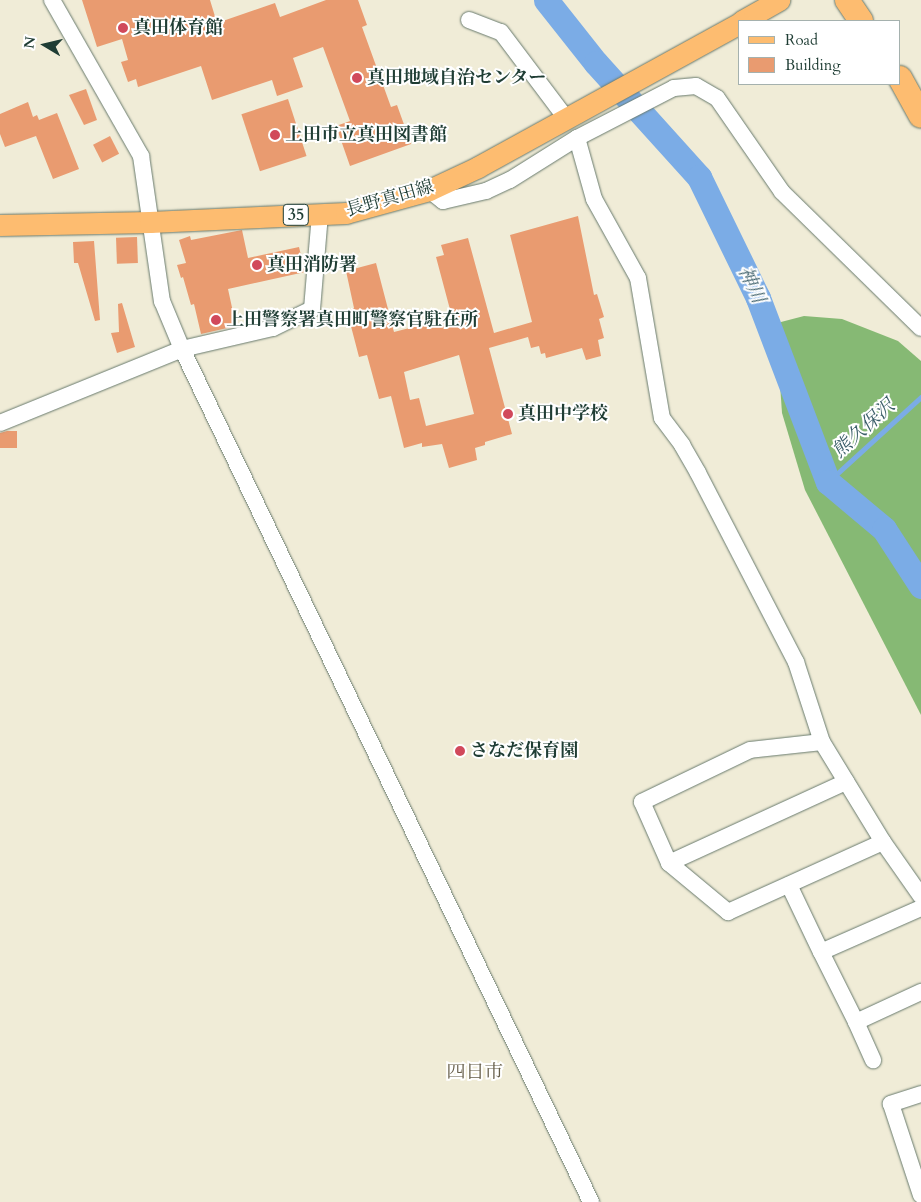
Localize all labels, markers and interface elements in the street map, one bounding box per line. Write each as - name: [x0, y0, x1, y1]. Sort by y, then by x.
- place label: 真田体育館: [133, 17, 223, 39]
- north arrow: [20, 20, 70, 70]
- legend: [738, 20, 901, 85]
- marker: 真田体育館: [117, 22, 129, 34]
- text: Road: [785, 30, 818, 50]
- text: N: [19, 35, 40, 50]
- text: Building: [785, 55, 841, 75]
- place label: 真田地域自治センター: [367, 67, 547, 89]
- marker: 真田地域自治センター: [351, 72, 363, 84]
- place label: 上田市立真田図書館: [285, 124, 447, 146]
- marker: 上田市立真田図書館: [269, 129, 281, 141]
- street label: 長野真田線: [344, 176, 436, 222]
- road number: 35: [282, 202, 310, 228]
- place label: 真田消防署: [267, 254, 357, 276]
- marker: 真田消防署: [251, 259, 263, 271]
- water label: 神川: [733, 263, 769, 307]
- place label: 上田警察署真田町警察官駐在所: [226, 309, 478, 331]
- marker: 上田警察署真田町警察官駐在所: [210, 314, 222, 326]
- water label: 熊久保沢: [828, 395, 900, 463]
- place label: 真田中学校: [518, 403, 608, 425]
- marker: 真田中学校: [502, 408, 514, 420]
- place label: さなだ保育園: [470, 740, 578, 762]
- marker: さなだ保育園: [454, 745, 466, 757]
- district label: 四日市: [447, 1062, 503, 1084]

